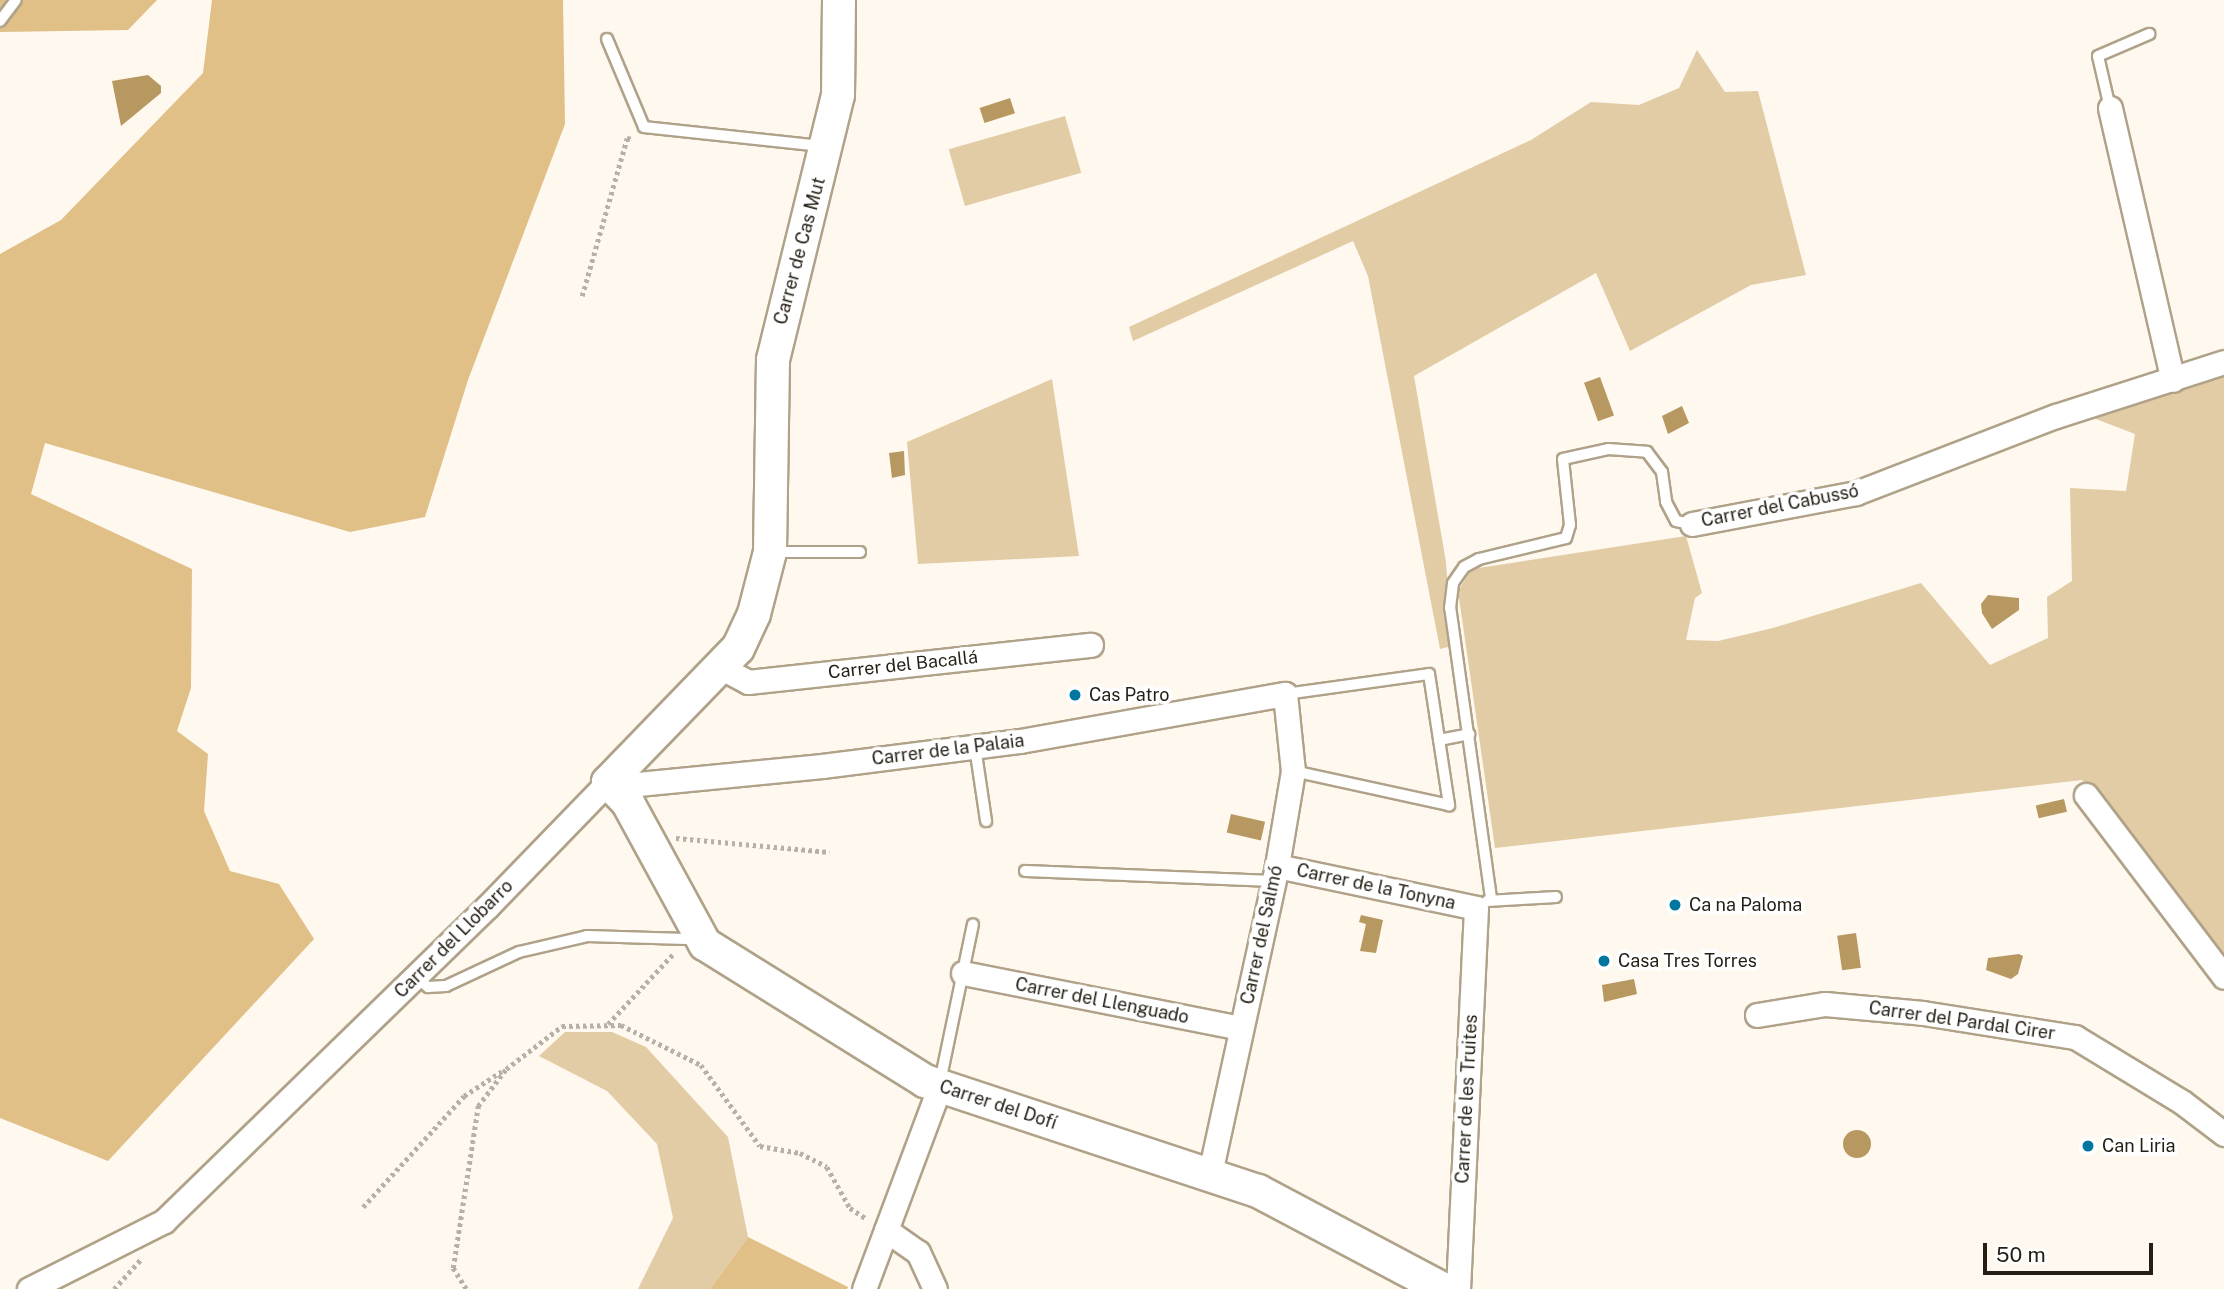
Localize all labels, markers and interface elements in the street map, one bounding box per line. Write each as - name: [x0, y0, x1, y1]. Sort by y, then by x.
- street label: Carrer de Cas Mut: [770, 175, 830, 327]
- street label: Carrer del Cabussó: [1699, 480, 1861, 532]
- street label: Carrer del Bacallá: [827, 646, 979, 684]
- place label: Cas Patro: [1089, 684, 1170, 706]
- marker: Cas Patro: [1067, 687, 1083, 703]
- street label: Carrer de la Palaia: [870, 730, 1026, 770]
- street label: Carrer de la Tonyna: [1294, 860, 1458, 914]
- street label: Carrer del Salmó: [1237, 864, 1287, 1006]
- street label: Carrer del Llobarro: [390, 875, 518, 1003]
- place label: Ca na Paloma: [1689, 894, 1802, 916]
- marker: Ca na Paloma: [1667, 897, 1683, 913]
- place label: Casa Tres Torres: [1618, 950, 1757, 972]
- marker: Casa Tres Torres: [1596, 953, 1612, 969]
- street label: Carrer del Llenguado: [1013, 974, 1191, 1028]
- street label: Carrer del Pardal Cirer: [1867, 997, 2057, 1045]
- street label: Carrer de les Truites: [1452, 1014, 1482, 1184]
- street label: Carrer del Dofí: [936, 1076, 1060, 1134]
- place label: Can Liria: [2102, 1135, 2175, 1157]
- marker: Can Liria: [2080, 1138, 2096, 1154]
- scale bar: [1986, 1230, 2156, 1274]
- text: 50 m: [1996, 1242, 2046, 1267]

